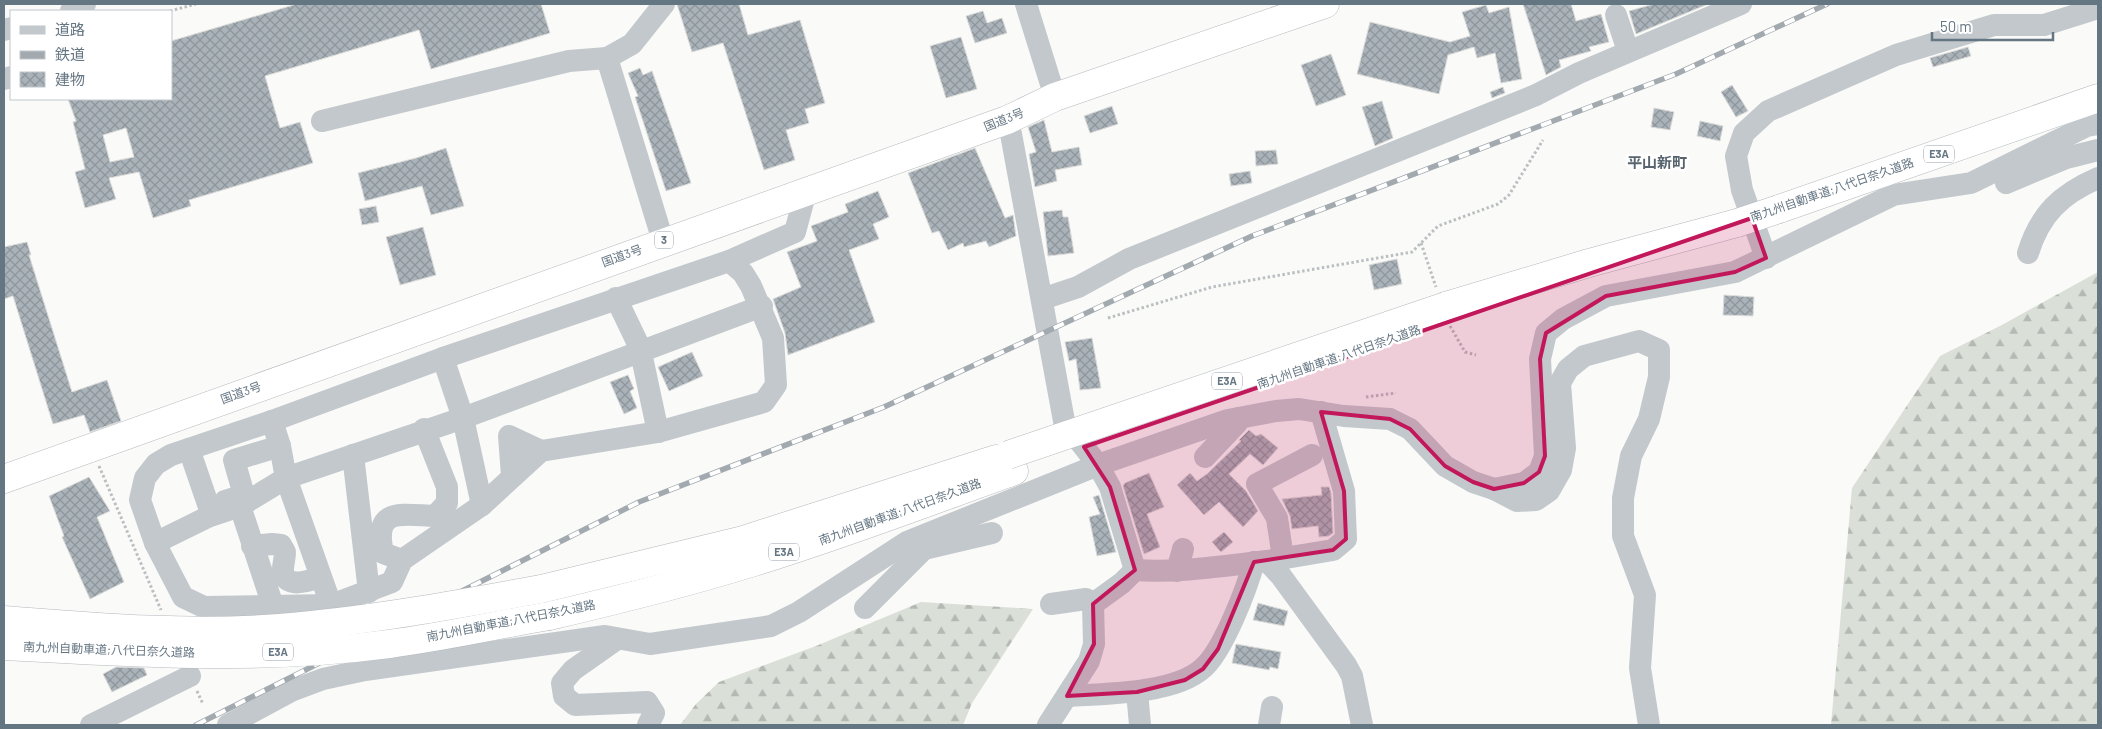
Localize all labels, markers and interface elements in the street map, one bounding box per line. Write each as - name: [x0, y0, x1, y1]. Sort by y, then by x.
- legend: [10, 10, 172, 100]
- scale bar: [1932, 10, 2053, 42]
- text: 50 m: [1940, 17, 1972, 35]
- text: 道路: [55, 20, 85, 38]
- text: 鉄道: [55, 45, 85, 63]
- text: 建物: [55, 70, 85, 88]
- street label: 国道3号: [981, 105, 1026, 133]
- road number: E3A: [1924, 146, 1954, 162]
- district label: 平山新町: [1627, 153, 1687, 171]
- street label: 南九州自動車道;八代日奈久道路: [1748, 154, 1915, 224]
- road number: 3: [655, 232, 673, 248]
- street label: 国道3号: [599, 241, 644, 269]
- street label: 南九州自動車道;八代日奈久道路: [1255, 321, 1422, 391]
- road number: E3A: [1212, 372, 1242, 390]
- street label: 国道3号: [218, 378, 263, 406]
- street label: 南九州自動車道;八代日奈久道路: [817, 475, 983, 547]
- road number: E3A: [769, 544, 799, 560]
- street label: 南九州自動車道;八代日奈久道路: [425, 597, 596, 643]
- street label: 南九州自動車道;八代日奈久道路: [23, 639, 195, 659]
- road number: E3A: [263, 644, 293, 660]

